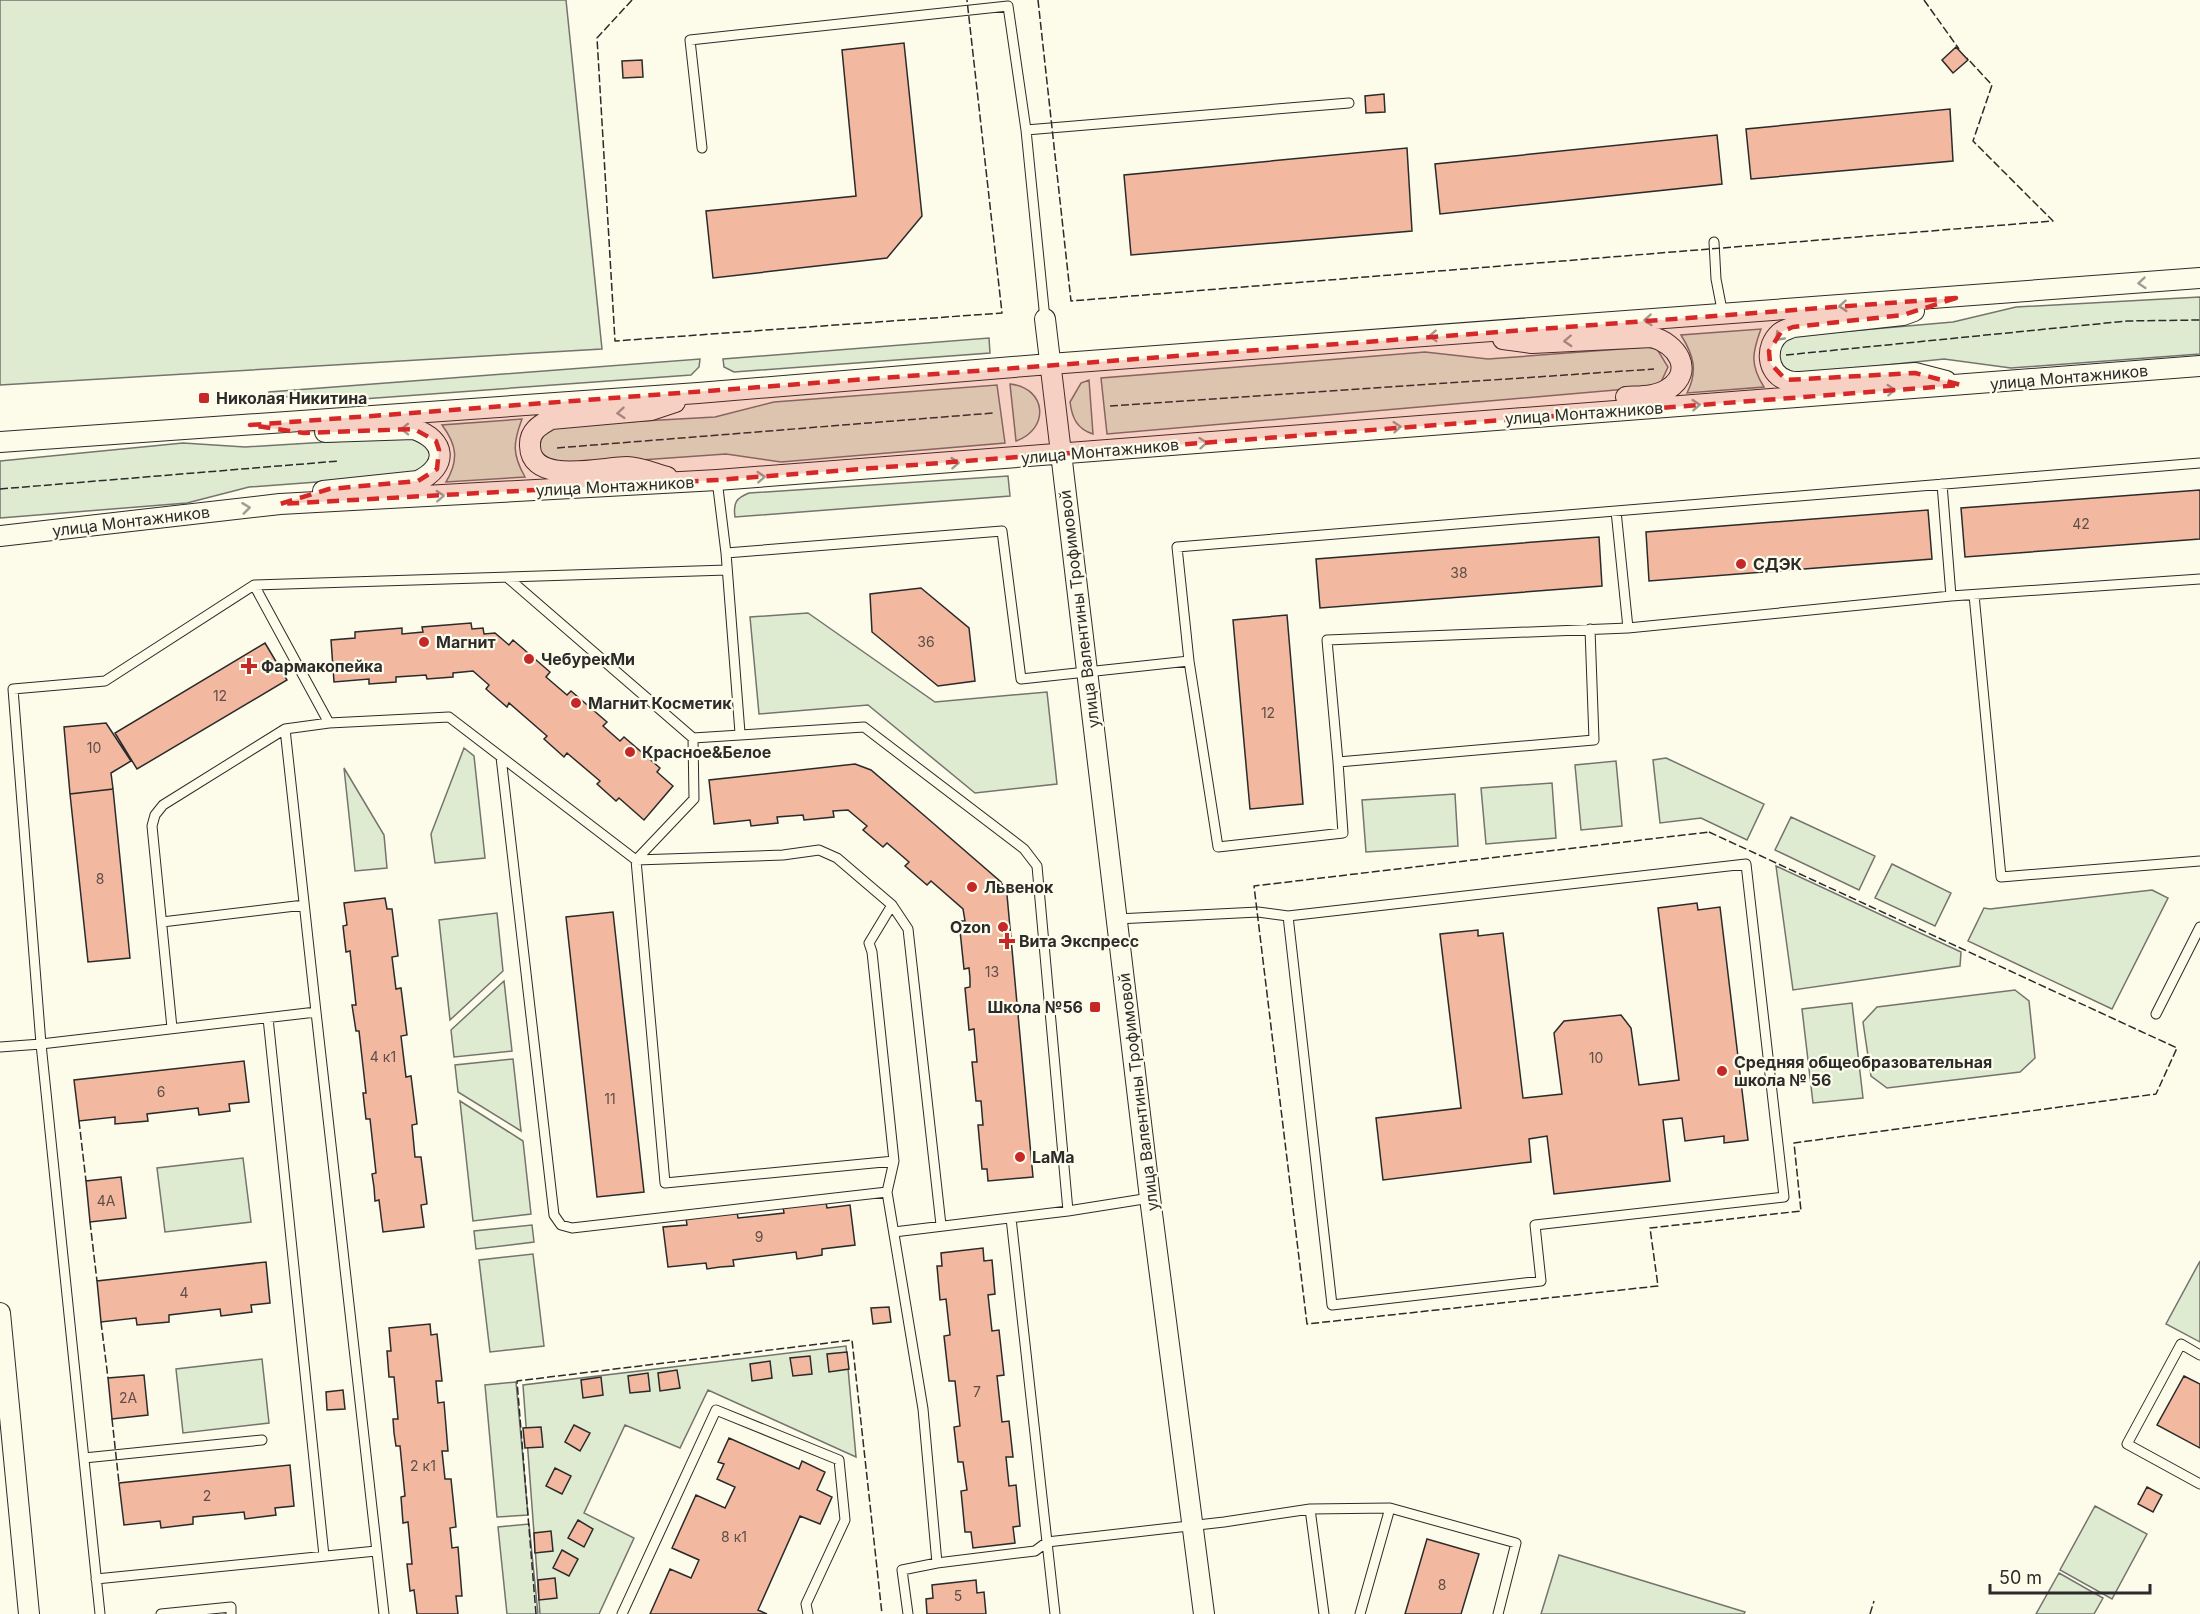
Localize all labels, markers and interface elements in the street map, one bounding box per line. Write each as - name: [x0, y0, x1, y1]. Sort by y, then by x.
- one-way arrow: [2137, 276, 2146, 289]
- one-way arrow: [1838, 299, 1847, 312]
- one-way arrow: [1644, 314, 1653, 327]
- one-way arrow: [1428, 329, 1437, 342]
- one-way arrow: [1775, 331, 1786, 341]
- one-way arrow: [1563, 335, 1572, 348]
- street label: улица Монтажников: [1989, 360, 2149, 394]
- one-way arrow: [1886, 384, 1895, 397]
- place label: Николая Никитина: [216, 388, 367, 408]
- marker: Николая Никитина: [197, 391, 211, 405]
- street label: улица Монтажников: [1504, 397, 1664, 429]
- one-way arrow: [1692, 398, 1701, 411]
- one-way arrow: [617, 406, 626, 419]
- one-way arrow: [1393, 421, 1402, 434]
- one-way arrow: [400, 423, 409, 435]
- street label: улица Монтажников: [1020, 434, 1180, 468]
- one-way arrow: [1198, 437, 1207, 450]
- one-way arrow: [951, 456, 960, 469]
- one-way arrow: [756, 471, 765, 484]
- street label: улица Монтажников: [535, 472, 695, 500]
- street label: улица Валентины Трофимовой: [1054, 489, 1104, 729]
- one-way arrow: [436, 490, 445, 503]
- street label: улица Монтажников: [51, 501, 211, 541]
- one-way arrow: [241, 502, 250, 515]
- house number: 42: [2072, 515, 2090, 532]
- place label: СДЭК: [1753, 554, 1803, 574]
- marker: СДЭК: [1734, 557, 1748, 571]
- house number: 38: [1450, 564, 1468, 581]
- place label: Магнит: [436, 632, 496, 652]
- house number: 36: [917, 633, 935, 650]
- marker: Магнит: [417, 635, 431, 649]
- place label: ЧебурекМи: [541, 649, 635, 669]
- marker: ЧебурекМи: [522, 652, 536, 666]
- place label: Фармакопейка: [261, 656, 383, 676]
- marker: Фармакопейка: [242, 659, 256, 673]
- house number: 12: [213, 687, 227, 704]
- place label: Магнит Косметик: [588, 693, 732, 713]
- marker: Магнит Косметик: [569, 696, 583, 710]
- house number: 12: [1261, 704, 1275, 721]
- house number: 10: [87, 739, 101, 756]
- place label: Красное&Белое: [642, 742, 771, 762]
- marker: Красное&Белое: [623, 745, 637, 759]
- house number: 8: [96, 870, 104, 887]
- place label: Львенок: [984, 877, 1054, 897]
- marker: Львенок: [965, 880, 979, 894]
- place label: Ozon: [950, 917, 991, 937]
- marker: Ozon: [996, 920, 1010, 934]
- place label: Вита Экспресс: [1019, 931, 1139, 951]
- marker: Вита Экспресс: [1000, 934, 1014, 948]
- house number: 13: [985, 963, 999, 980]
- street label: улица Валентины Трофимовой: [1113, 972, 1163, 1212]
- place label: Школа №56: [987, 997, 1083, 1017]
- marker: Школа №56: [1088, 1000, 1102, 1014]
- house number: 4 к1: [370, 1048, 396, 1065]
- house number: 10: [1589, 1049, 1603, 1066]
- place label: Средняя общеобразовательная школа № 56: [1734, 1052, 1992, 1090]
- marker: Средняя общеобразовательная школа № 56: [1715, 1064, 1729, 1078]
- house number: 6: [157, 1083, 165, 1100]
- house number: 11: [604, 1090, 616, 1107]
- place label: LaMa: [1032, 1147, 1075, 1167]
- marker: LaMa: [1013, 1150, 1027, 1164]
- house number: 4А: [97, 1192, 116, 1209]
- house number: 9: [755, 1228, 763, 1245]
- house number: 4: [179, 1284, 189, 1301]
- house number: 7: [973, 1383, 981, 1400]
- house number: 2А: [119, 1389, 137, 1406]
- house number: 2 к1: [410, 1457, 436, 1474]
- house number: 2: [203, 1487, 211, 1504]
- house number: 8 к1: [721, 1528, 747, 1545]
- scale bar: [1990, 1557, 2150, 1595]
- text: 50 m: [1999, 1567, 2042, 1588]
- house number: 8: [1438, 1576, 1446, 1593]
- house number: 5: [954, 1587, 962, 1604]

